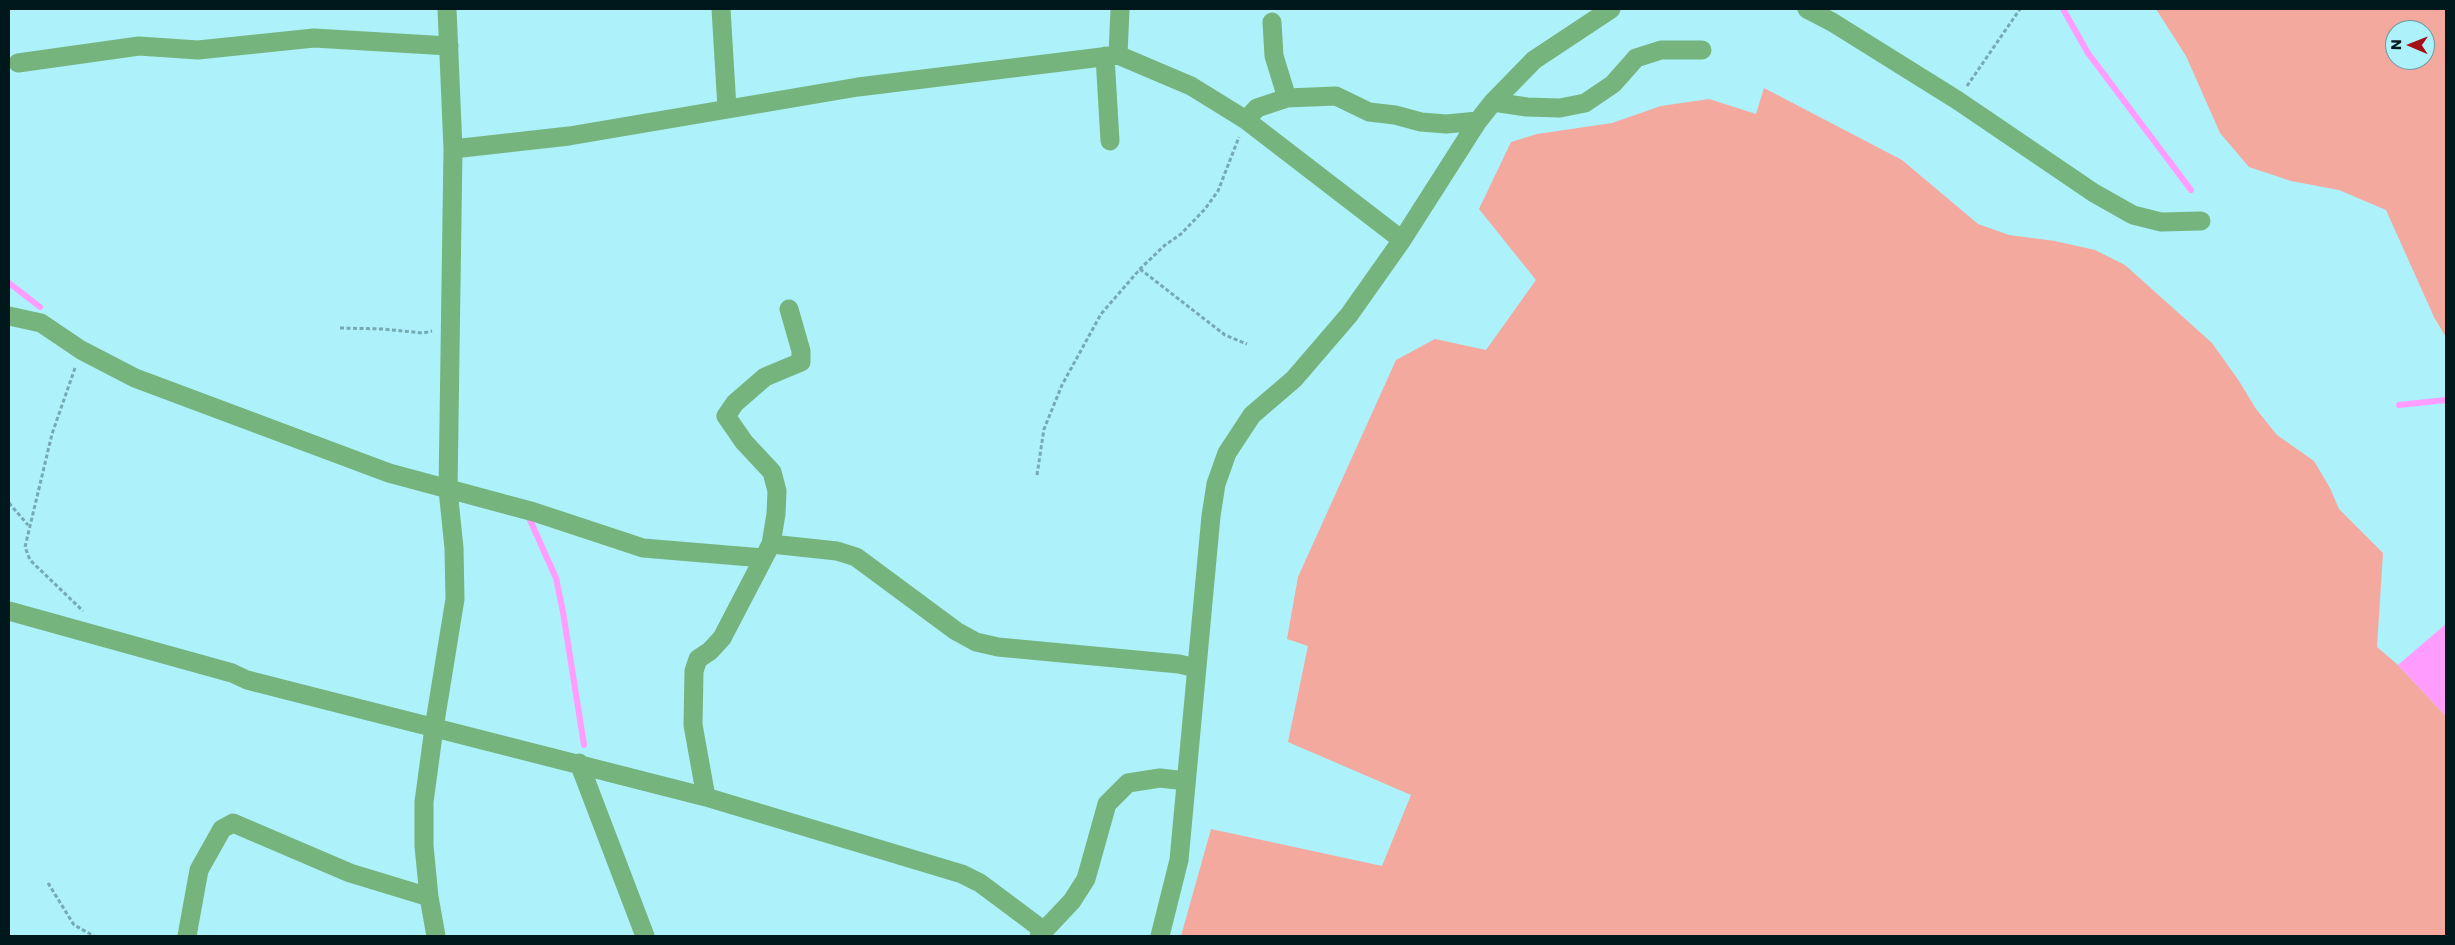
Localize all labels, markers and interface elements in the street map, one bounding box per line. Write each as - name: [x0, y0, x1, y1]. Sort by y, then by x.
- north arrow: [2385, 20, 2435, 70]
- text: N: [2386, 39, 2406, 50]

